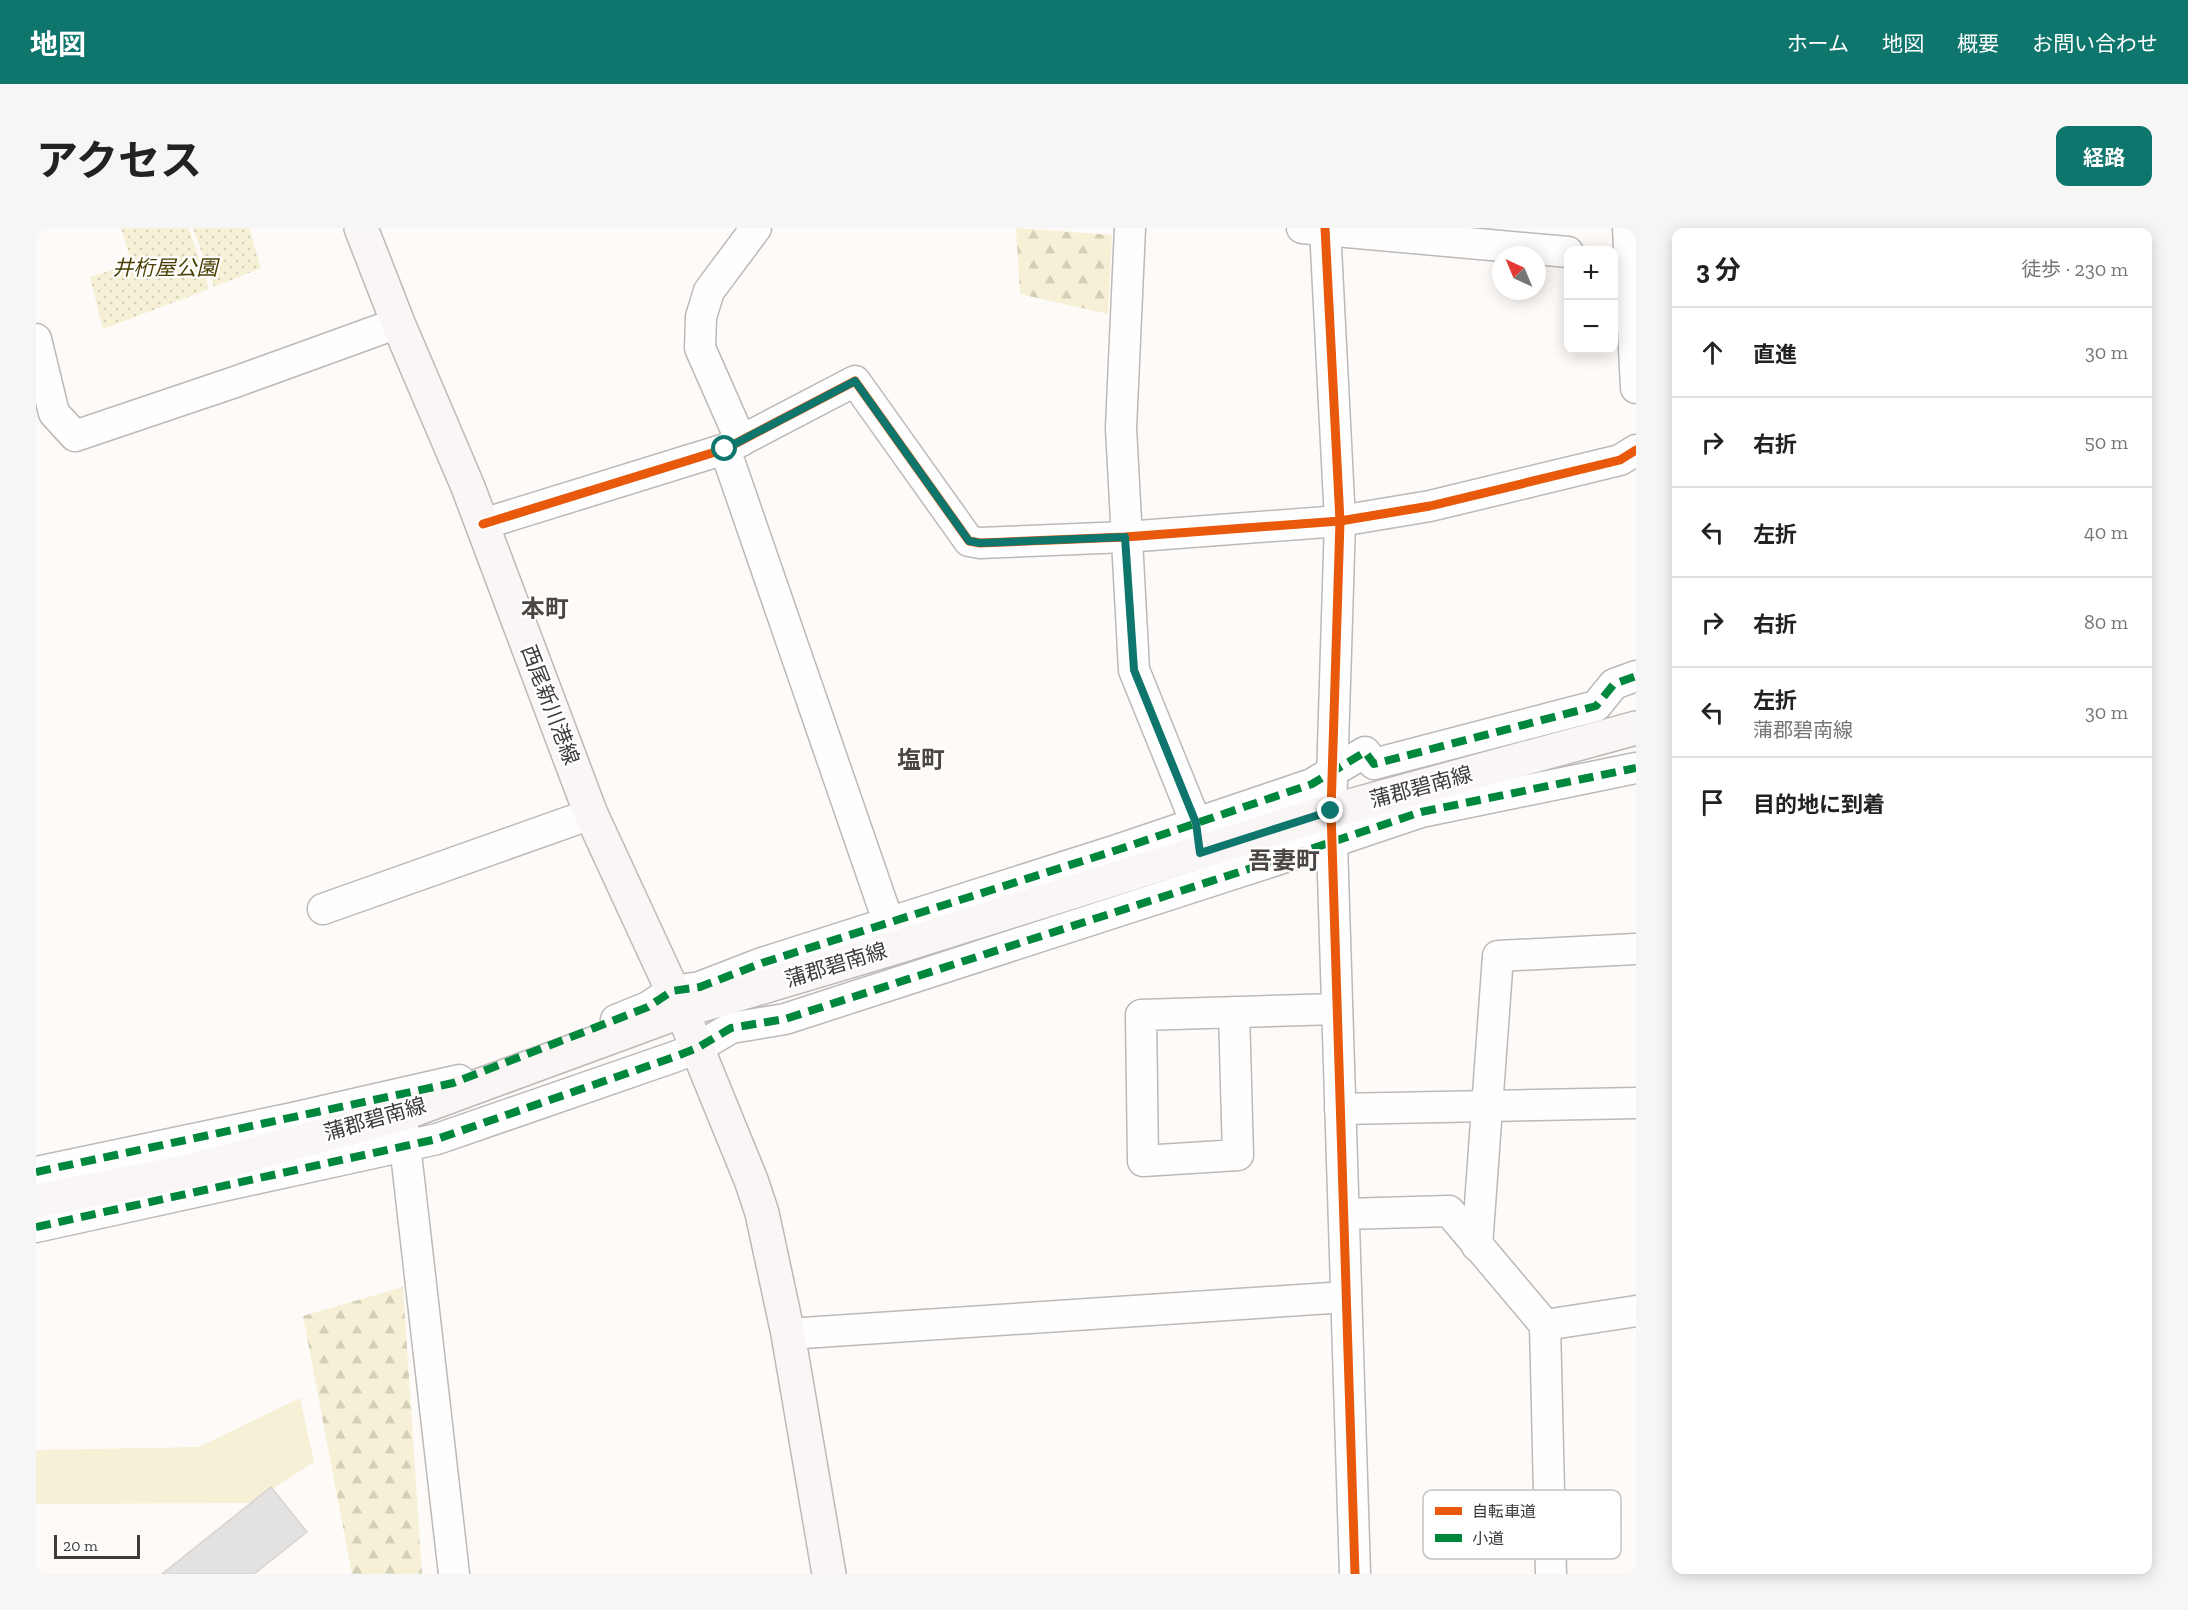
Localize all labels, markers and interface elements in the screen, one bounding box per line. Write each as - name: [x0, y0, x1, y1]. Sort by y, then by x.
- text: 地図: [30, 28, 86, 61]
- text: ホーム: [1787, 31, 1849, 56]
- text: 地図: [1882, 31, 1924, 56]
- text: 概要: [1957, 31, 1999, 56]
- text: お問い合わせ: [2032, 31, 2158, 56]
- button: 経路: [2056, 126, 2152, 186]
- text: アクセス: [36, 135, 202, 186]
- north arrow: [1492, 246, 1546, 300]
- map controls: [1564, 246, 1618, 354]
- button: +: [1564, 246, 1618, 300]
- text: 3 分: [1696, 254, 1741, 286]
- park label: 井桁屋公園: [113, 255, 220, 280]
- text: 徒歩 · 230 m: [2021, 257, 2128, 281]
- button: −: [1564, 300, 1618, 354]
- icon: ahead: [1696, 336, 1729, 369]
- text: 30 m: [2085, 340, 2128, 364]
- text: 直進: [1753, 341, 1797, 368]
- icon: right: [1696, 426, 1729, 459]
- text: 50 m: [2084, 430, 2128, 454]
- text: 右折: [1753, 431, 1797, 458]
- route start: [711, 435, 737, 461]
- icon: left: [1696, 516, 1729, 549]
- text: 40 m: [2084, 520, 2128, 544]
- text: 左折: [1753, 521, 1797, 548]
- district label: 本町: [521, 594, 569, 623]
- icon: right: [1696, 606, 1729, 639]
- text: 80 m: [2084, 610, 2128, 634]
- text: 右折: [1753, 611, 1797, 638]
- street label: 西尾新川港線: [516, 642, 585, 768]
- text: 左折: [1753, 687, 1797, 714]
- icon: left: [1696, 696, 1729, 729]
- text: 30 m: [2085, 700, 2128, 724]
- text: 蒲郡碧南線: [1753, 718, 1853, 742]
- district label: 塩町: [897, 745, 945, 774]
- street label: 蒲郡碧南線: [1367, 761, 1475, 812]
- icon: arrive: [1696, 786, 1729, 819]
- text: 目的地に到着: [1753, 791, 1885, 818]
- route end: [1317, 797, 1343, 823]
- district label: 吾妻町: [1248, 846, 1320, 875]
- street label: 蒲郡碧南線: [782, 937, 890, 992]
- street label: 蒲郡碧南線: [321, 1092, 429, 1145]
- legend: [1423, 1490, 1621, 1559]
- text: 自転車道: [1472, 1502, 1536, 1521]
- text: 小道: [1472, 1529, 1504, 1548]
- scale bar: [54, 1532, 140, 1560]
- text: 20 m: [63, 1536, 98, 1555]

